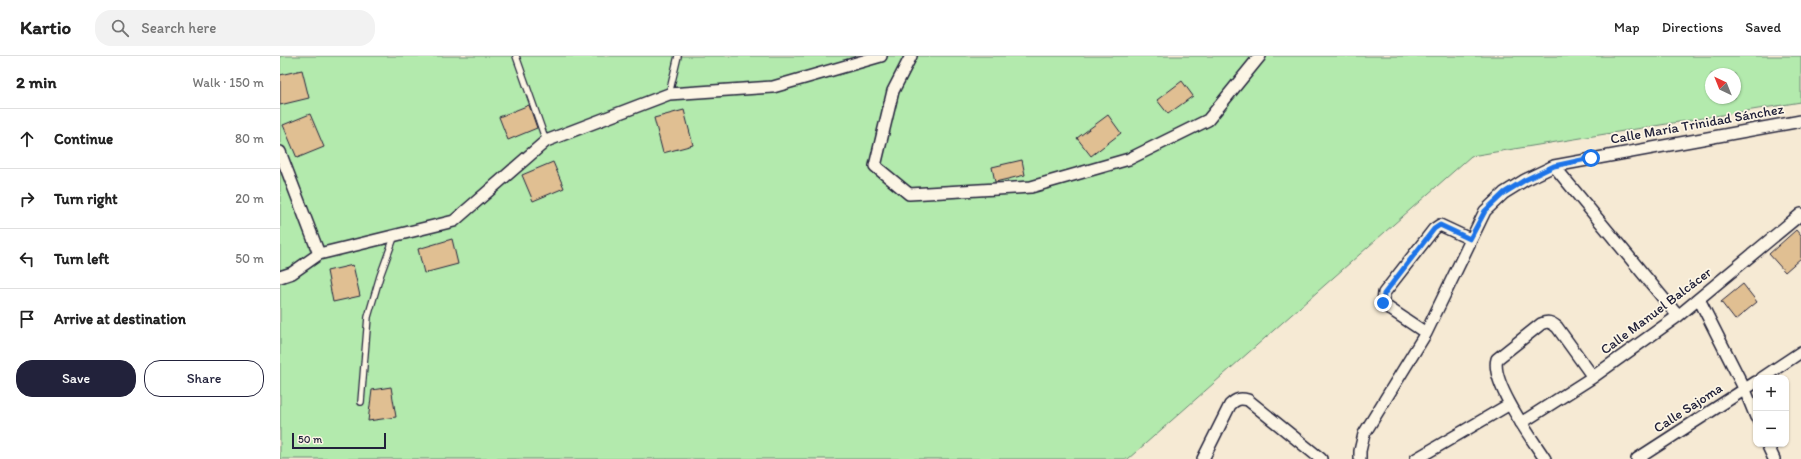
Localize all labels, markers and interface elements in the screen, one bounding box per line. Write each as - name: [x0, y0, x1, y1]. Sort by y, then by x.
- search box: [95, 10, 375, 46]
- text: Kartio: [20, 16, 71, 39]
- icon: search: [109, 17, 131, 39]
- text: Search here: [141, 19, 216, 37]
- text: Map: [1614, 19, 1640, 36]
- text: Directions: [1662, 19, 1723, 36]
- text: Saved: [1745, 19, 1781, 36]
- north arrow: [1705, 68, 1741, 104]
- text: 2 min: [16, 72, 56, 92]
- text: Walk · 150 m: [193, 75, 264, 90]
- street label: Calle María Trinidad Sánchez: [1609, 100, 1786, 148]
- icon: ahead: [16, 128, 38, 150]
- text: Continue: [54, 130, 113, 148]
- text: 80 m: [235, 131, 264, 146]
- route start: [1582, 149, 1600, 167]
- icon: right: [16, 188, 38, 210]
- text: Turn right: [54, 190, 118, 208]
- text: 20 m: [235, 191, 264, 206]
- icon: left: [16, 248, 38, 270]
- text: Turn left: [54, 250, 109, 268]
- text: 50 m: [235, 251, 264, 266]
- street label: Calle Manuel Balcácer: [1597, 263, 1715, 358]
- route end: [1374, 294, 1392, 312]
- icon: arrive: [16, 308, 38, 330]
- text: Arrive at destination: [54, 310, 186, 328]
- button: Save: [16, 360, 136, 397]
- button: Share: [144, 360, 264, 397]
- map controls: [1753, 375, 1789, 447]
- button: +: [1753, 375, 1789, 411]
- street label: Calle Sajoma: [1650, 379, 1726, 436]
- button: −: [1753, 411, 1789, 447]
- scale bar: [292, 431, 386, 450]
- text: 50 m: [298, 433, 322, 446]

